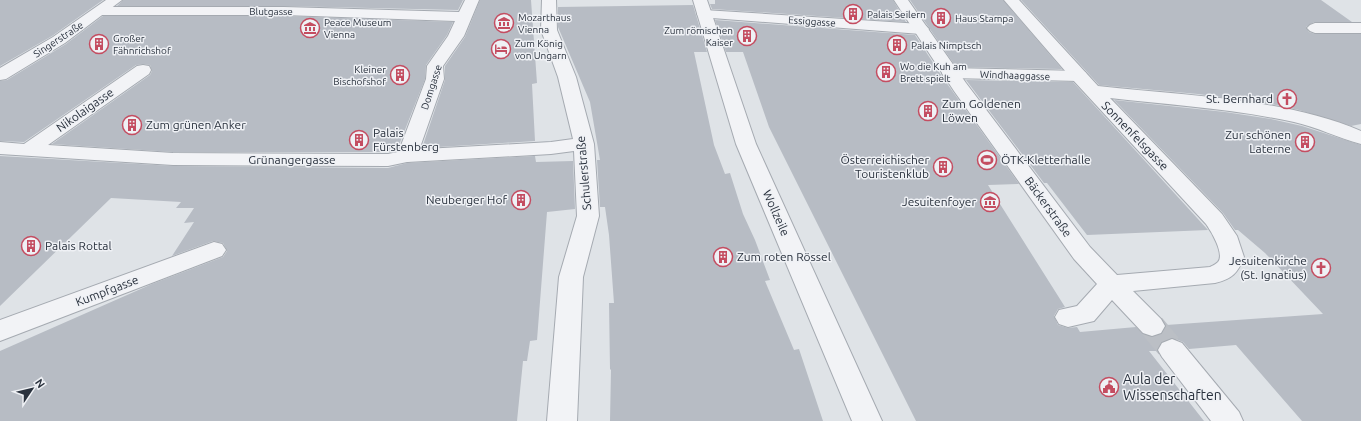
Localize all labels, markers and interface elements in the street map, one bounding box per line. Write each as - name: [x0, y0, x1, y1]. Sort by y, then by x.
- building icon: Palais Seilern: [842, 3, 864, 25]
- street label: Blutgasse: [249, 6, 293, 17]
- building icon: Haus Stampa: [930, 7, 952, 29]
- place label: Palais Seilern: [867, 9, 926, 20]
- museum icon: Mozarthaus Vienna: [493, 12, 515, 34]
- place label: Mozarthaus Vienna: [518, 12, 571, 35]
- place label: Haus Stampa: [955, 13, 1013, 24]
- street label: Essiggasse: [788, 14, 836, 29]
- museum icon: Peace Museum Vienna: [299, 17, 321, 39]
- place label: Peace Museum Vienna: [324, 17, 391, 40]
- street label: Singerstraße: [31, 19, 85, 60]
- place label: Zum römischen Kaiser: [664, 25, 733, 48]
- building icon: Zum römischen Kaiser: [736, 25, 758, 47]
- building icon: Großer Fähnrichshof: [88, 33, 110, 55]
- place label: Großer Fähnrichshof: [113, 33, 171, 56]
- building icon: Palais Nimptsch: [886, 34, 908, 56]
- hotel icon: Zum König von Ungarn: [490, 38, 512, 60]
- place label: Zum König von Ungarn: [515, 38, 567, 61]
- place label: Palais Nimptsch: [911, 40, 982, 51]
- building icon: Wo die Kuh am Brett spielt: [875, 61, 897, 83]
- place label: Wo die Kuh am Brett spielt: [900, 61, 967, 84]
- street label: Domgasse: [419, 63, 444, 111]
- place label: Kleiner Bischofshof: [333, 64, 386, 87]
- building icon: Kleiner Bischofshof: [389, 64, 411, 86]
- street label: Windhaaggasse: [980, 69, 1050, 82]
- street label: Nikolaigasse: [54, 85, 116, 134]
- church icon: St. Bernhard: [1276, 88, 1298, 110]
- place label: St. Bernhard: [1206, 92, 1273, 105]
- place label: Zum Goldenen Löwen: [942, 97, 1021, 124]
- street label: Sonnenfelsgasse: [1099, 99, 1171, 173]
- building icon: Zum Goldenen Löwen: [917, 100, 939, 122]
- building icon: Zum grünen Anker: [121, 114, 143, 136]
- place label: Zum grünen Anker: [146, 118, 246, 131]
- place label: Palais Fürstenberg: [373, 126, 439, 153]
- place label: Zur schönen Laterne: [1225, 128, 1291, 155]
- building icon: Palais Fürstenberg: [348, 129, 370, 151]
- building icon: Zur schönen Laterne: [1294, 131, 1316, 153]
- street label: Schulerstraße: [574, 135, 593, 211]
- sports icon: ÖTK-Kletterhalle: [976, 149, 998, 171]
- street label: Grünangergasse: [248, 153, 336, 166]
- place label: Österreichischer Touristenklub: [840, 153, 929, 180]
- place label: ÖTK-Kletterhalle: [1001, 153, 1091, 166]
- building icon: Österreichischer Touristenklub: [932, 156, 954, 178]
- street label: Bäckerstraße: [1022, 174, 1074, 239]
- street label: Wollzeile: [761, 188, 792, 238]
- building icon: Neuberger Hof: [510, 189, 532, 211]
- museum icon: Jesuitenfoyer: [979, 191, 1001, 213]
- place label: Neuberger Hof: [426, 193, 507, 206]
- place label: Jesuitenfoyer: [902, 195, 976, 208]
- building icon: Palais Rottal: [20, 235, 42, 257]
- place label: Palais Rottal: [45, 239, 112, 252]
- building icon: Zum roten Rössel: [712, 246, 734, 268]
- place label: Zum roten Rössel: [737, 250, 831, 263]
- place label: Jesuitenkirche (St. Ignatius): [1229, 254, 1307, 282]
- church icon: Jesuitenkirche (St. Ignatius): [1310, 257, 1332, 279]
- street label: Kumpfgasse: [74, 273, 140, 308]
- north arrow: [12, 369, 52, 409]
- place label: Aula der Wissenschaften: [1123, 371, 1222, 403]
- text: N: [33, 376, 47, 390]
- public building icon: Aula der Wissenschaften: [1098, 376, 1120, 398]

